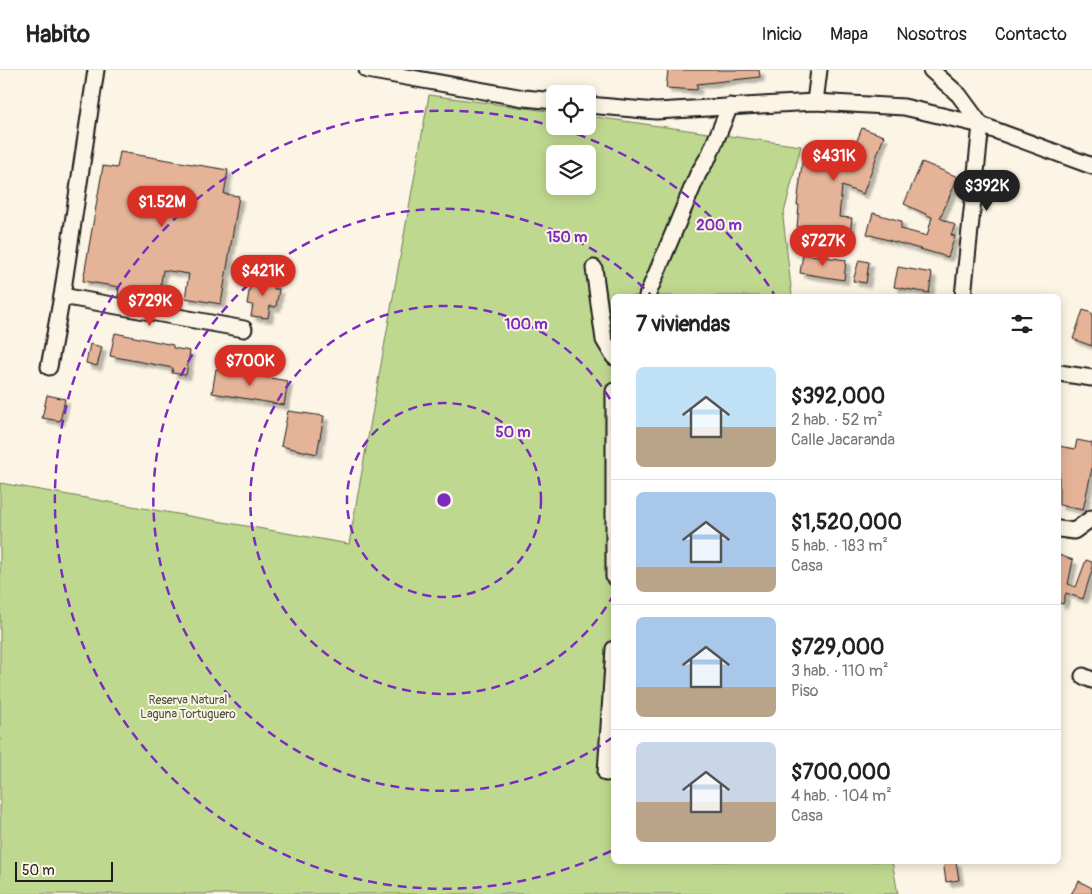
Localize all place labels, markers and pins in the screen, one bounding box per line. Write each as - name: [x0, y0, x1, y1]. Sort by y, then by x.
- pin: $431K: [799, 140, 869, 182]
- pin: $392K: [952, 170, 1022, 212]
- pin: $1.52M: [121, 186, 203, 228]
- pin: $727K: [788, 224, 858, 267]
- pin: $421K: [228, 254, 298, 297]
- pin: $729K: [115, 284, 185, 327]
- pin: $700K: [215, 344, 285, 387]
- centre of rings: [435, 491, 453, 509]

